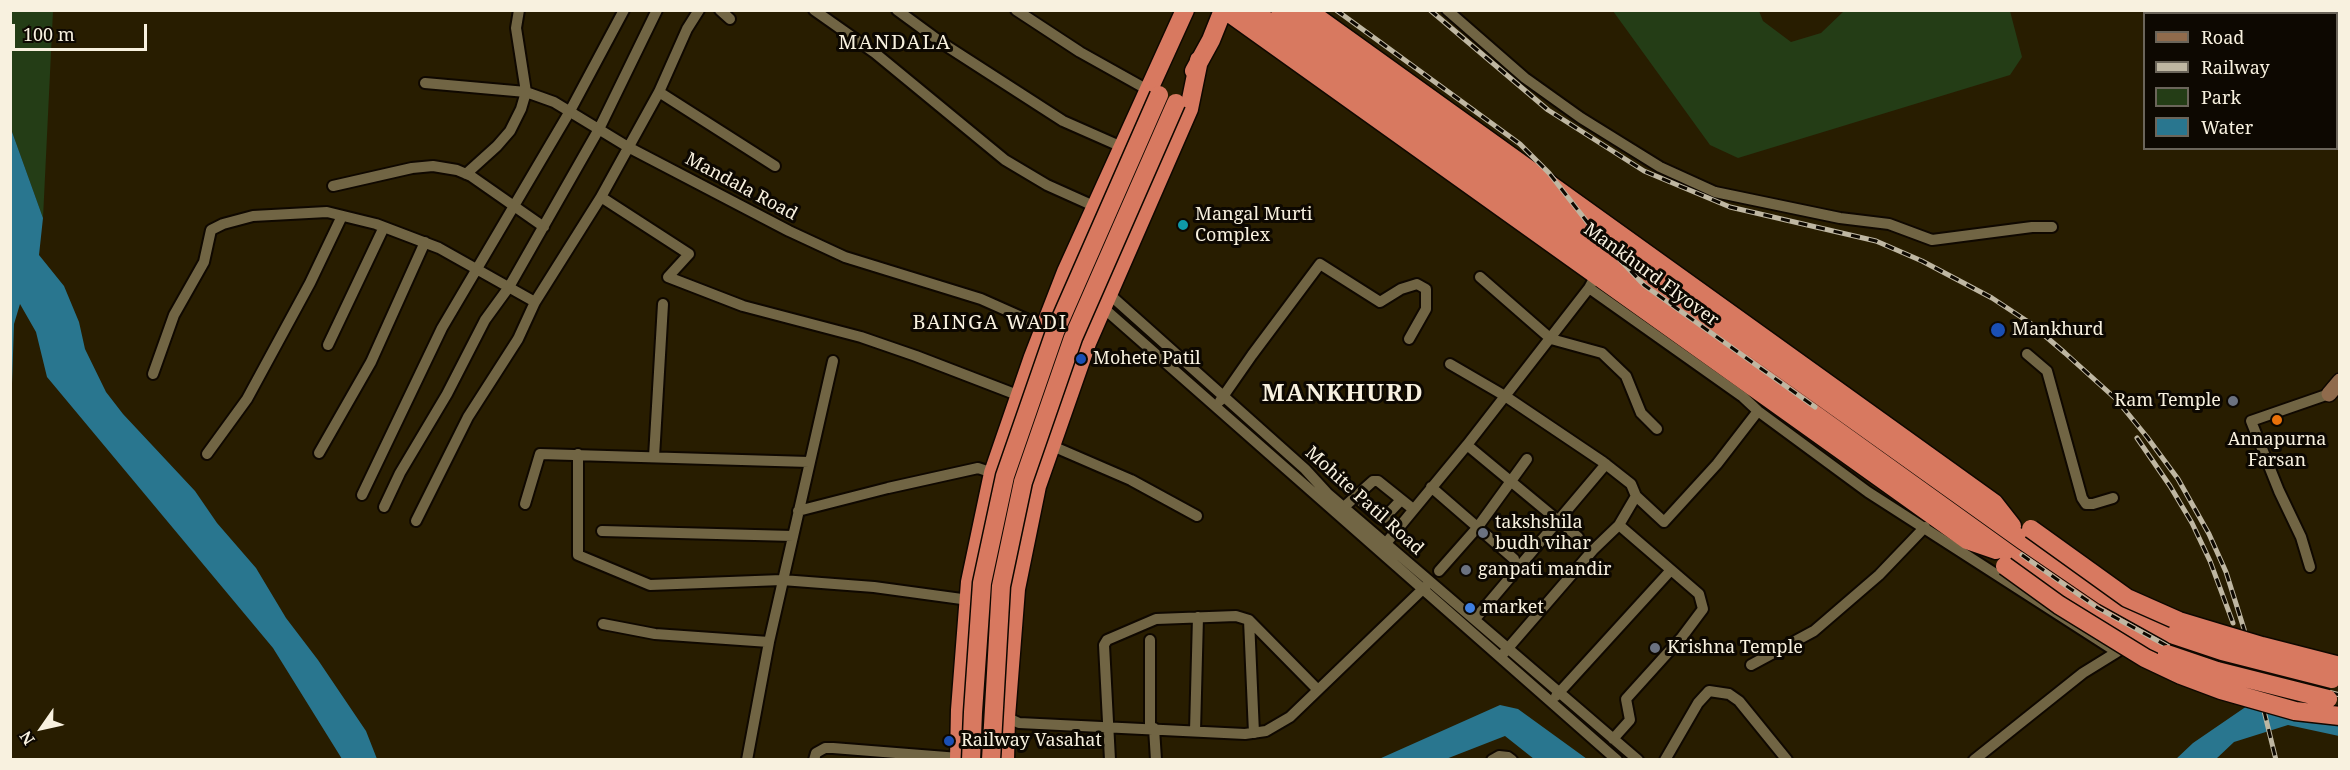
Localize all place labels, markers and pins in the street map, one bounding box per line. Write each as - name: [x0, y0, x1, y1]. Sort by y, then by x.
- place label: Mangal Murti Complex: [1195, 204, 1313, 246]
- marker: Mangal Murti Complex: [1176, 218, 1190, 232]
- place label: Mankhurd: [2012, 319, 2104, 341]
- marker: Mankhurd: [1989, 321, 2007, 339]
- place label: Mohete Patil: [1093, 348, 1201, 370]
- marker: Mohete Patil: [1074, 352, 1088, 366]
- place label: Ram Temple: [2114, 390, 2221, 412]
- marker: Ram Temple: [2226, 394, 2240, 408]
- marker: Annapurna Farsan: [2270, 413, 2284, 427]
- place label: Annapurna Farsan: [2228, 429, 2326, 472]
- place label: takshshila budh vihar: [1495, 512, 1591, 554]
- marker: takshshila budh vihar: [1476, 526, 1490, 540]
- place label: ganpati mandir: [1478, 559, 1611, 581]
- marker: ganpati mandir: [1459, 563, 1473, 577]
- place label: market: [1482, 597, 1544, 619]
- marker: market: [1463, 601, 1477, 615]
- place label: Krishna Temple: [1667, 637, 1803, 659]
- marker: Krishna Temple: [1648, 641, 1662, 655]
- place label: Railway Vasahat: [961, 730, 1102, 752]
- marker: Railway Vasahat: [942, 734, 956, 748]

